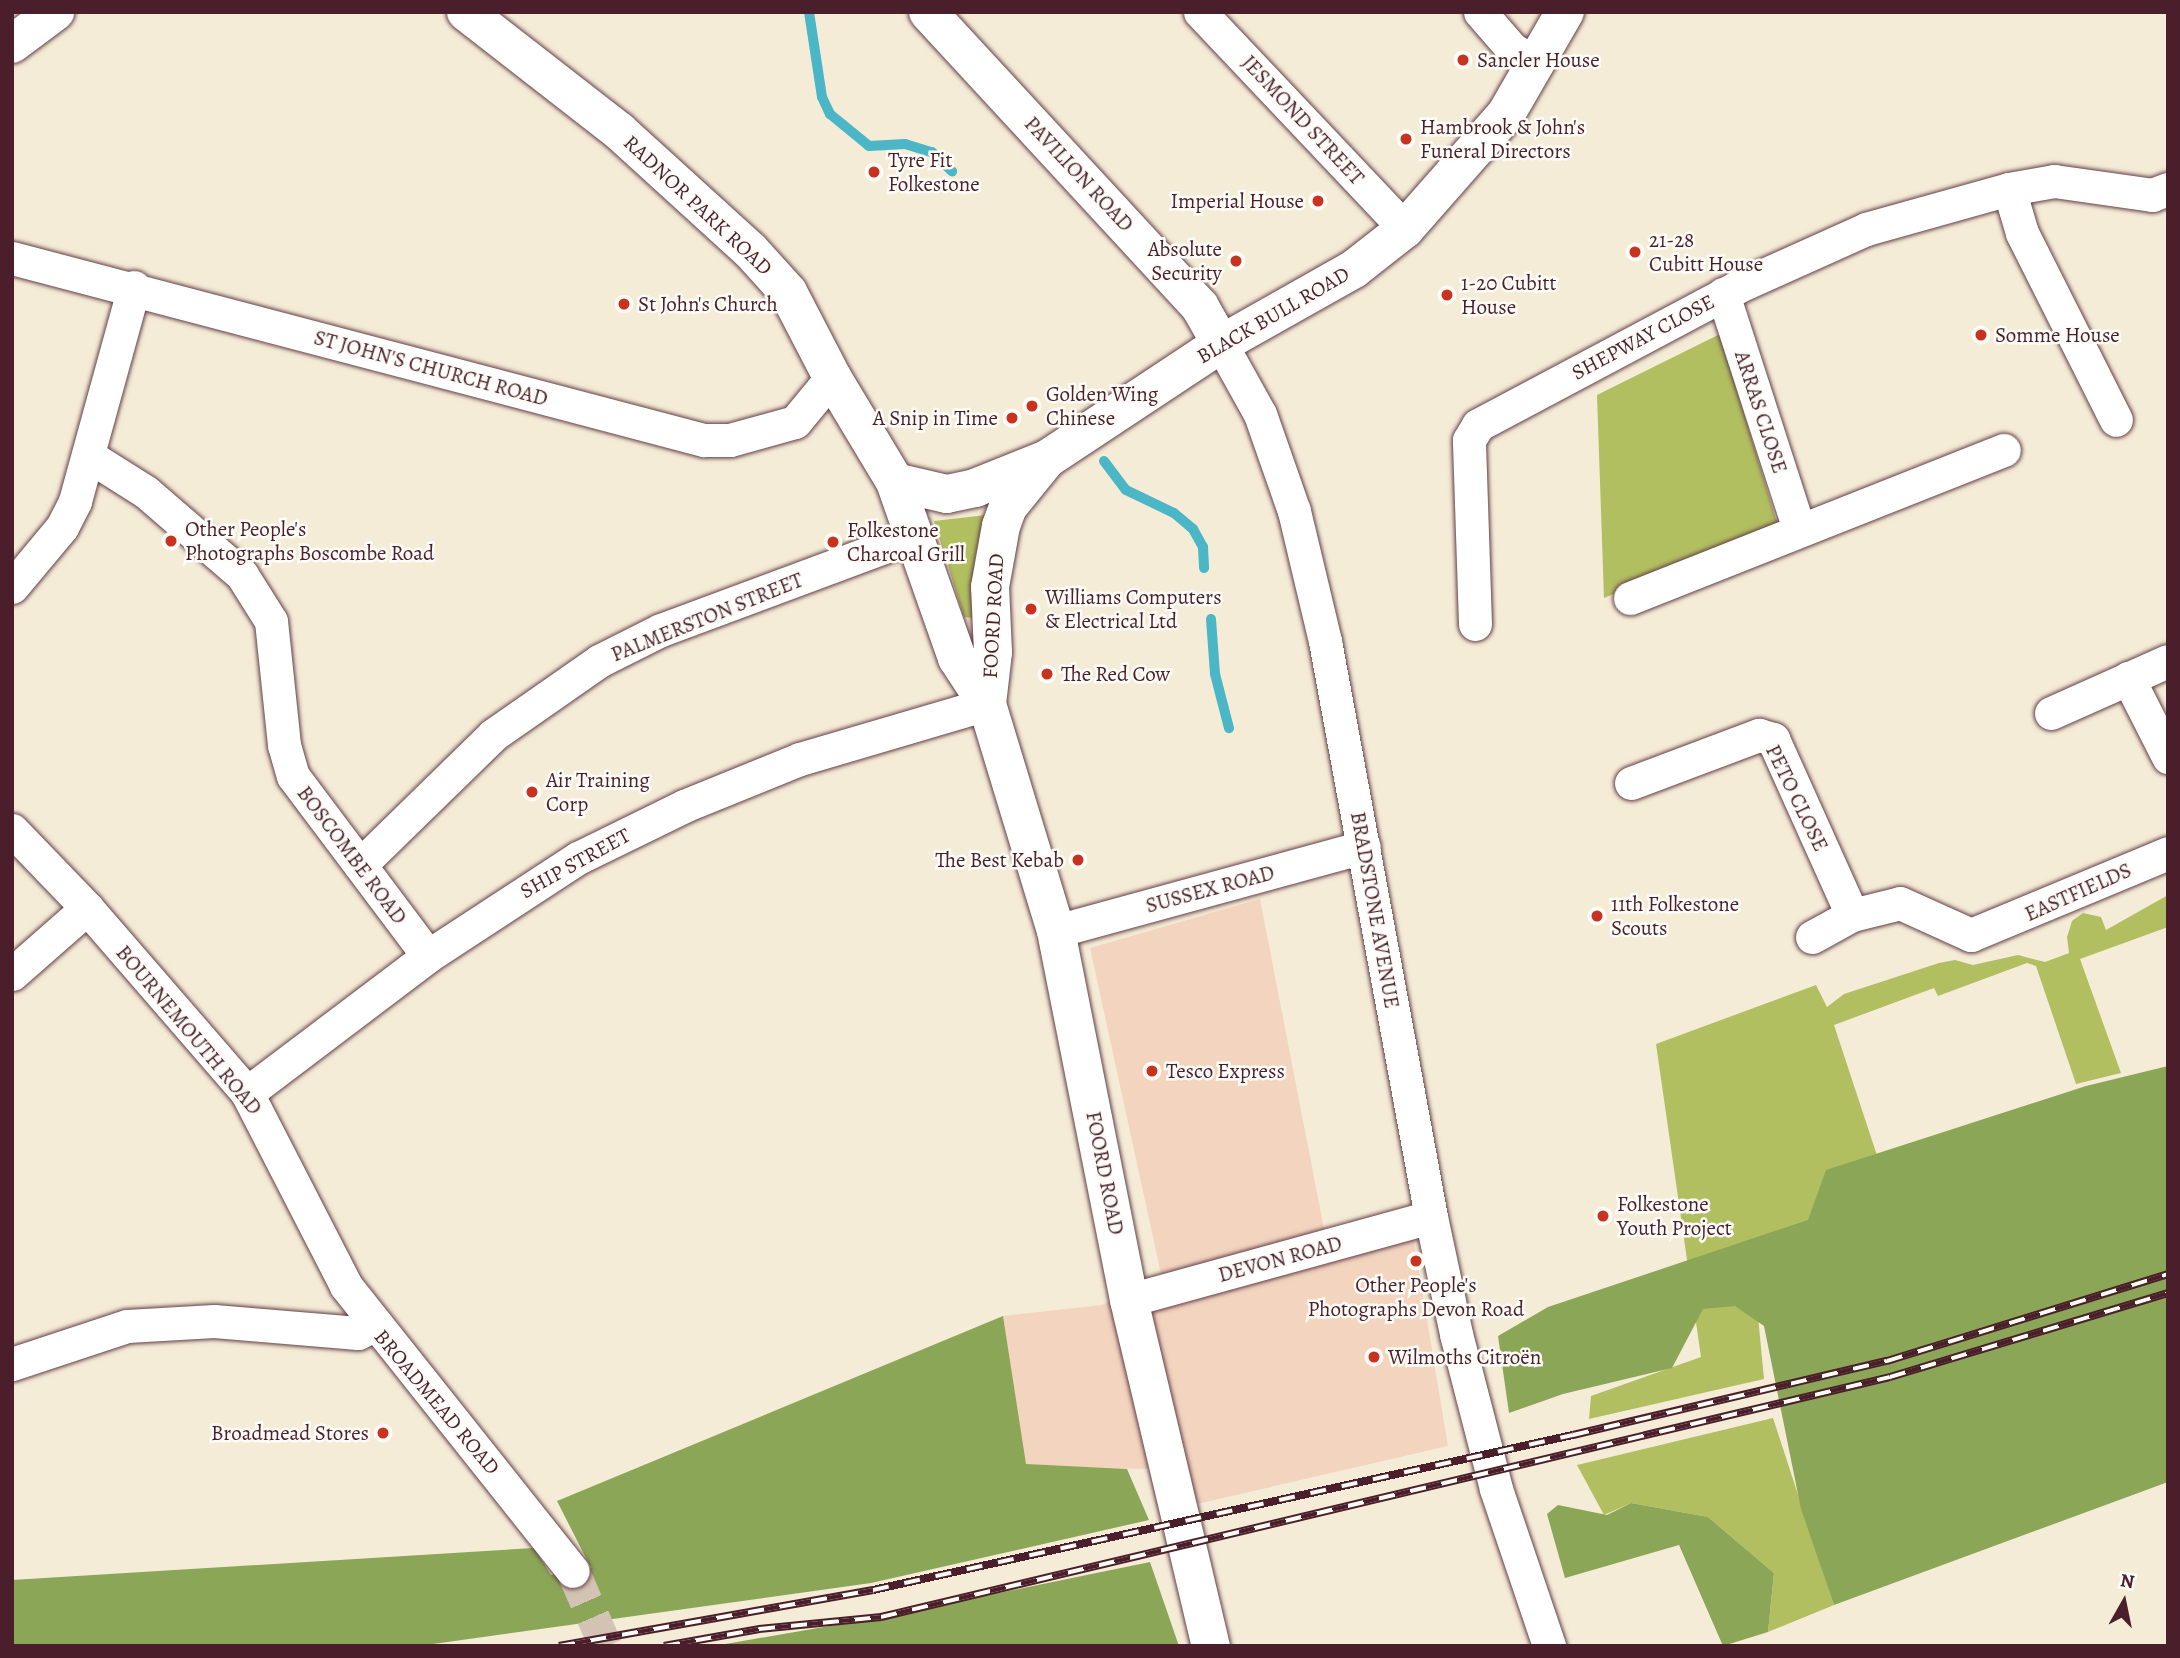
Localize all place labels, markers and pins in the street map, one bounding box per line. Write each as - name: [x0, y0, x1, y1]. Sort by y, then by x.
- place label: Sancler House: [1477, 47, 1600, 73]
- marker: Sancler House: [1455, 52, 1471, 68]
- place label: Hambrook & John's Funeral Directors: [1420, 114, 1585, 164]
- marker: Hambrook & John's Funeral Directors: [1398, 131, 1414, 147]
- place label: Tyre Fit Folkestone: [888, 147, 980, 197]
- marker: Tyre Fit Folkestone: [866, 164, 882, 180]
- place label: Imperial House: [1171, 188, 1304, 214]
- marker: Imperial House: [1310, 193, 1326, 209]
- place label: 21-28 Cubitt House: [1649, 227, 1763, 277]
- place label: Absolute Security: [1148, 236, 1222, 286]
- marker: 21-28 Cubitt House: [1627, 244, 1643, 260]
- marker: Absolute Security: [1228, 253, 1244, 269]
- place label: 1-20 Cubitt House: [1461, 270, 1556, 320]
- marker: 1-20 Cubitt House: [1439, 287, 1455, 303]
- place label: St John's Church: [638, 291, 778, 317]
- marker: St John's Church: [616, 296, 632, 312]
- place label: Somme House: [1995, 322, 2120, 348]
- marker: Somme House: [1973, 327, 1989, 343]
- place label: Golden Wing Chinese: [1046, 381, 1158, 431]
- marker: Golden Wing Chinese: [1024, 398, 1040, 414]
- place label: A Snip in Time: [873, 405, 998, 431]
- marker: A Snip in Time: [1004, 410, 1020, 426]
- place label: Other People's Photographs Boscombe Road: [185, 516, 434, 566]
- place label: Folkestone Charcoal Grill: [847, 517, 965, 567]
- marker: Other People's Photographs Boscombe Road: [163, 533, 179, 549]
- marker: Folkestone Charcoal Grill: [825, 534, 841, 550]
- place label: Williams Computers & Electrical Ltd: [1045, 584, 1222, 634]
- marker: Williams Computers & Electrical Ltd: [1023, 601, 1039, 617]
- place label: The Red Cow: [1061, 661, 1170, 687]
- marker: The Red Cow: [1039, 666, 1055, 682]
- place label: Air Training Corp: [546, 767, 650, 817]
- marker: Air Training Corp: [524, 784, 540, 800]
- place label: The Best Kebab: [935, 847, 1064, 873]
- marker: The Best Kebab: [1070, 852, 1086, 868]
- place label: 11th Folkestone Scouts: [1611, 891, 1739, 941]
- marker: 11th Folkestone Scouts: [1589, 908, 1605, 924]
- place label: Tesco Express: [1166, 1058, 1285, 1084]
- marker: Tesco Express: [1144, 1063, 1160, 1079]
- place label: Folkestone Youth Project: [1617, 1191, 1732, 1241]
- marker: Folkestone Youth Project: [1595, 1208, 1611, 1224]
- marker: Other People's Photographs Devon Road: [1408, 1253, 1424, 1269]
- place label: Other People's Photographs Devon Road: [1308, 1272, 1524, 1322]
- place label: Wilmoths Citroën: [1388, 1344, 1541, 1370]
- marker: Wilmoths Citroën: [1366, 1349, 1382, 1365]
- place label: Broadmead Stores: [211, 1420, 369, 1446]
- marker: Broadmead Stores: [375, 1425, 391, 1441]

